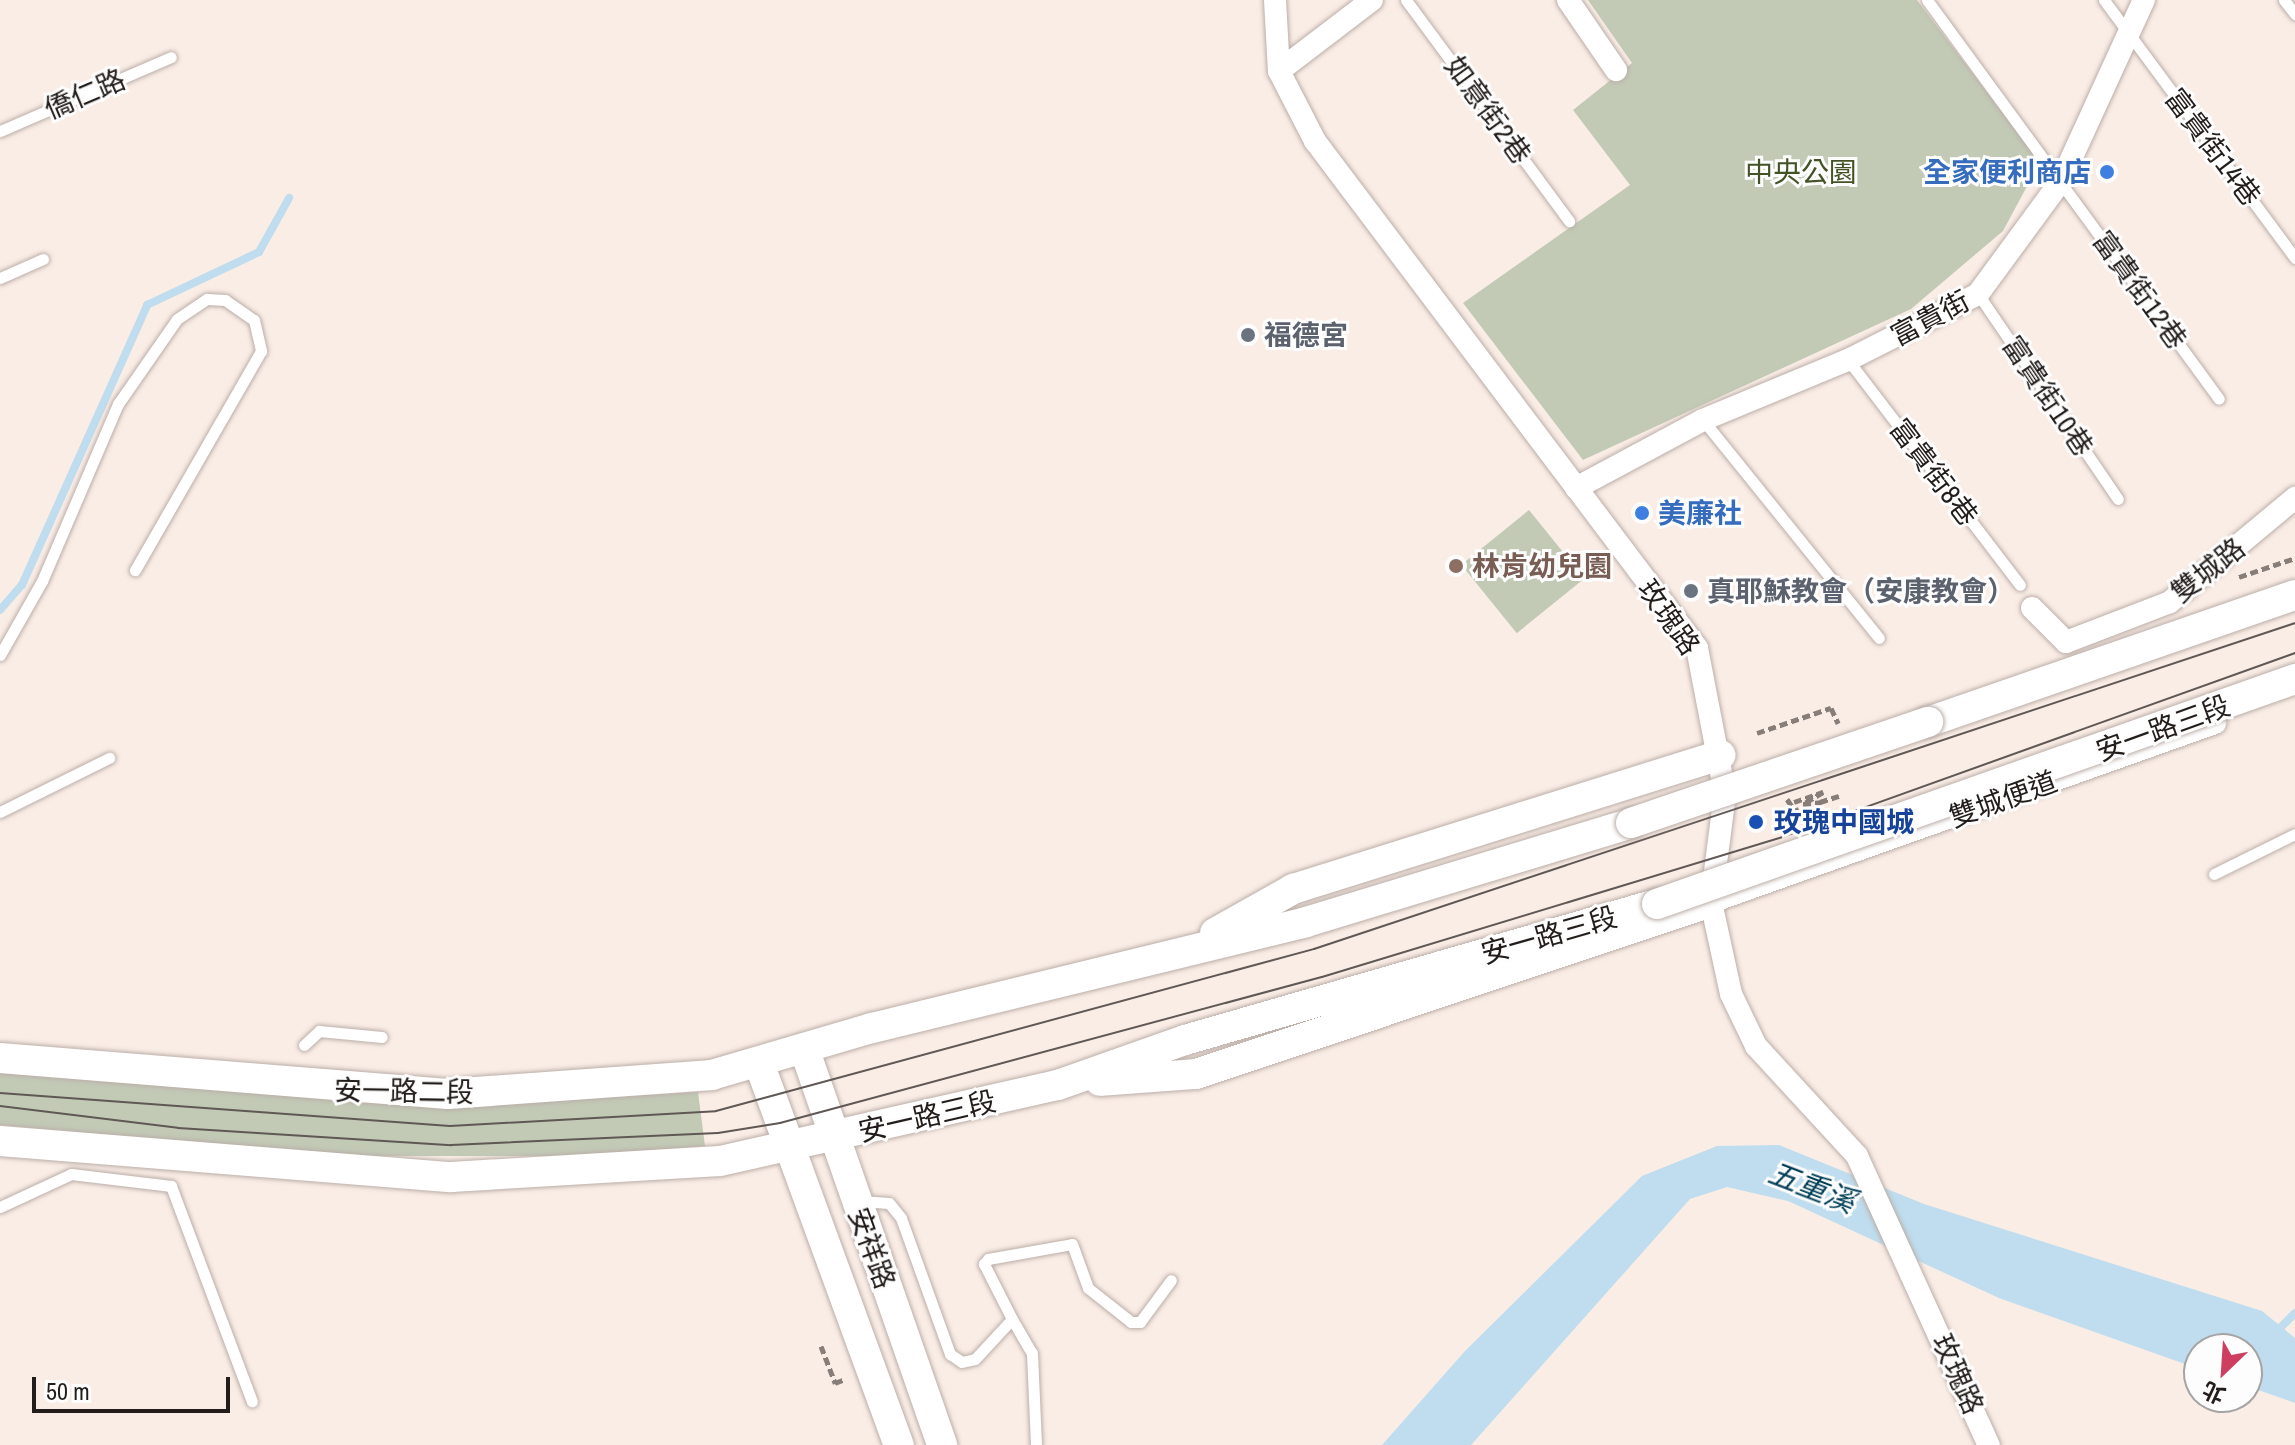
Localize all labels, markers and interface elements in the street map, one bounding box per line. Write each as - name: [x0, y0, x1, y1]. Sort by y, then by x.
- street label: 如意街2巷: [1438, 50, 1538, 170]
- street label: 僑仁路: [40, 62, 130, 126]
- street label: 富貴街14巷: [2158, 82, 2268, 212]
- park label: 中央公園: [1745, 155, 1857, 189]
- place label: 全家便利商店: [1923, 155, 2091, 189]
- marker: 全家便利商店: [2098, 163, 2116, 181]
- street label: 富貴街12巷: [2086, 224, 2194, 356]
- street label: 富貴街: [1885, 283, 1975, 353]
- place label: 福德宮: [1264, 318, 1348, 352]
- marker: 福德宮: [1239, 326, 1257, 344]
- street label: 富貴街10巷: [1996, 330, 2100, 462]
- street label: 富貴街8巷: [1883, 412, 1985, 532]
- place label: 美廉社: [1658, 496, 1742, 530]
- marker: 美廉社: [1633, 504, 1651, 522]
- street label: 雙城路: [2165, 531, 2251, 609]
- place label: 林肯幼兒園: [1472, 549, 1612, 583]
- marker: 林肯幼兒園: [1447, 557, 1465, 575]
- street label: 玫瑰路: [1631, 573, 1707, 661]
- place label: 真耶穌教會（安康教會）: [1707, 574, 2015, 608]
- marker: 真耶穌教會（安康教會）: [1682, 582, 1700, 600]
- street label: 安一路三段: [2091, 688, 2235, 768]
- street label: 雙城便道: [1945, 764, 2061, 834]
- place label: 玫瑰中國城: [1774, 805, 1914, 839]
- marker: 玫瑰中國城: [1745, 811, 1767, 833]
- street label: 安一路三段: [1477, 900, 1621, 970]
- street label: 安一路二段: [334, 1073, 474, 1109]
- street label: 安一路三段: [855, 1084, 999, 1148]
- water label: 五重溪: [1764, 1154, 1860, 1220]
- street label: 安祥路: [842, 1203, 902, 1293]
- street label: 玫瑰路: [1926, 1329, 1990, 1419]
- north arrow: [2183, 1333, 2263, 1413]
- scale bar: [36, 1361, 234, 1411]
- text: 50 m: [46, 1375, 90, 1407]
- text: 北: [2197, 1375, 2230, 1411]

